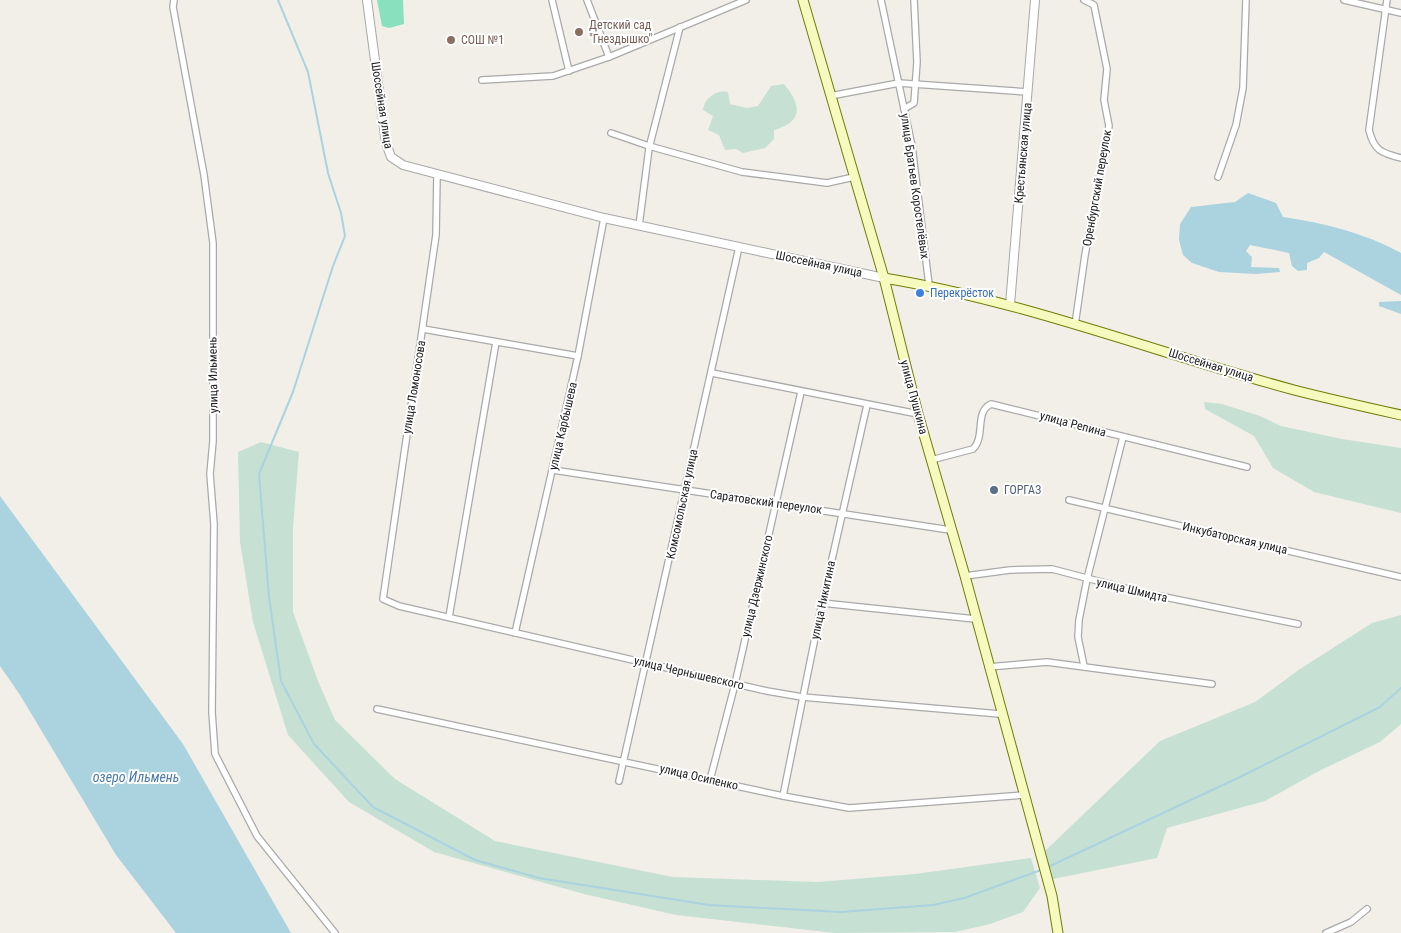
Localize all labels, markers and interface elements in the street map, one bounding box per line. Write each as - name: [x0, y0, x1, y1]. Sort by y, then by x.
- place label: Детский сад "Гнездышко": [589, 18, 653, 46]
- marker: Детский сад "Гнездышко": [573, 26, 585, 38]
- place label: СОШ №1: [461, 33, 504, 47]
- marker: СОШ №1: [445, 34, 457, 46]
- street label: Шоссейная улица: [368, 60, 396, 150]
- street label: Крестьянская улица: [1012, 102, 1034, 204]
- street label: улица Братьев Коростелёвых: [898, 112, 932, 260]
- street label: Оренбургский переулок: [1080, 128, 1114, 247]
- street label: Шоссейная улица: [774, 248, 864, 280]
- place label: Перекрёсток: [930, 286, 994, 300]
- marker: Перекрёсток: [914, 287, 926, 299]
- street label: улица Ильмень: [205, 336, 221, 413]
- street label: улица Ломоносова: [400, 339, 428, 435]
- street label: Шоссейная улица: [1167, 345, 1255, 385]
- street label: улица Пушкина: [897, 358, 931, 436]
- street label: улица Карбышева: [546, 380, 580, 471]
- street label: улица Репина: [1038, 408, 1108, 440]
- street label: Комсомольская улица: [664, 447, 701, 560]
- place label: ГОРГАЗ: [1004, 483, 1041, 497]
- marker: ГОРГАЗ: [988, 484, 1000, 496]
- street label: Саратовский переулок: [709, 487, 823, 517]
- street label: Инкубаторская улица: [1181, 519, 1289, 557]
- street label: улица Дзержинского: [738, 534, 776, 638]
- street label: улица Никитина: [808, 559, 838, 641]
- street label: улица Шмидта: [1095, 575, 1169, 605]
- street label: улица Чернышевского: [633, 654, 745, 692]
- street label: улица Осипенко: [658, 761, 740, 793]
- water label: озеро Ильмень: [93, 769, 179, 785]

